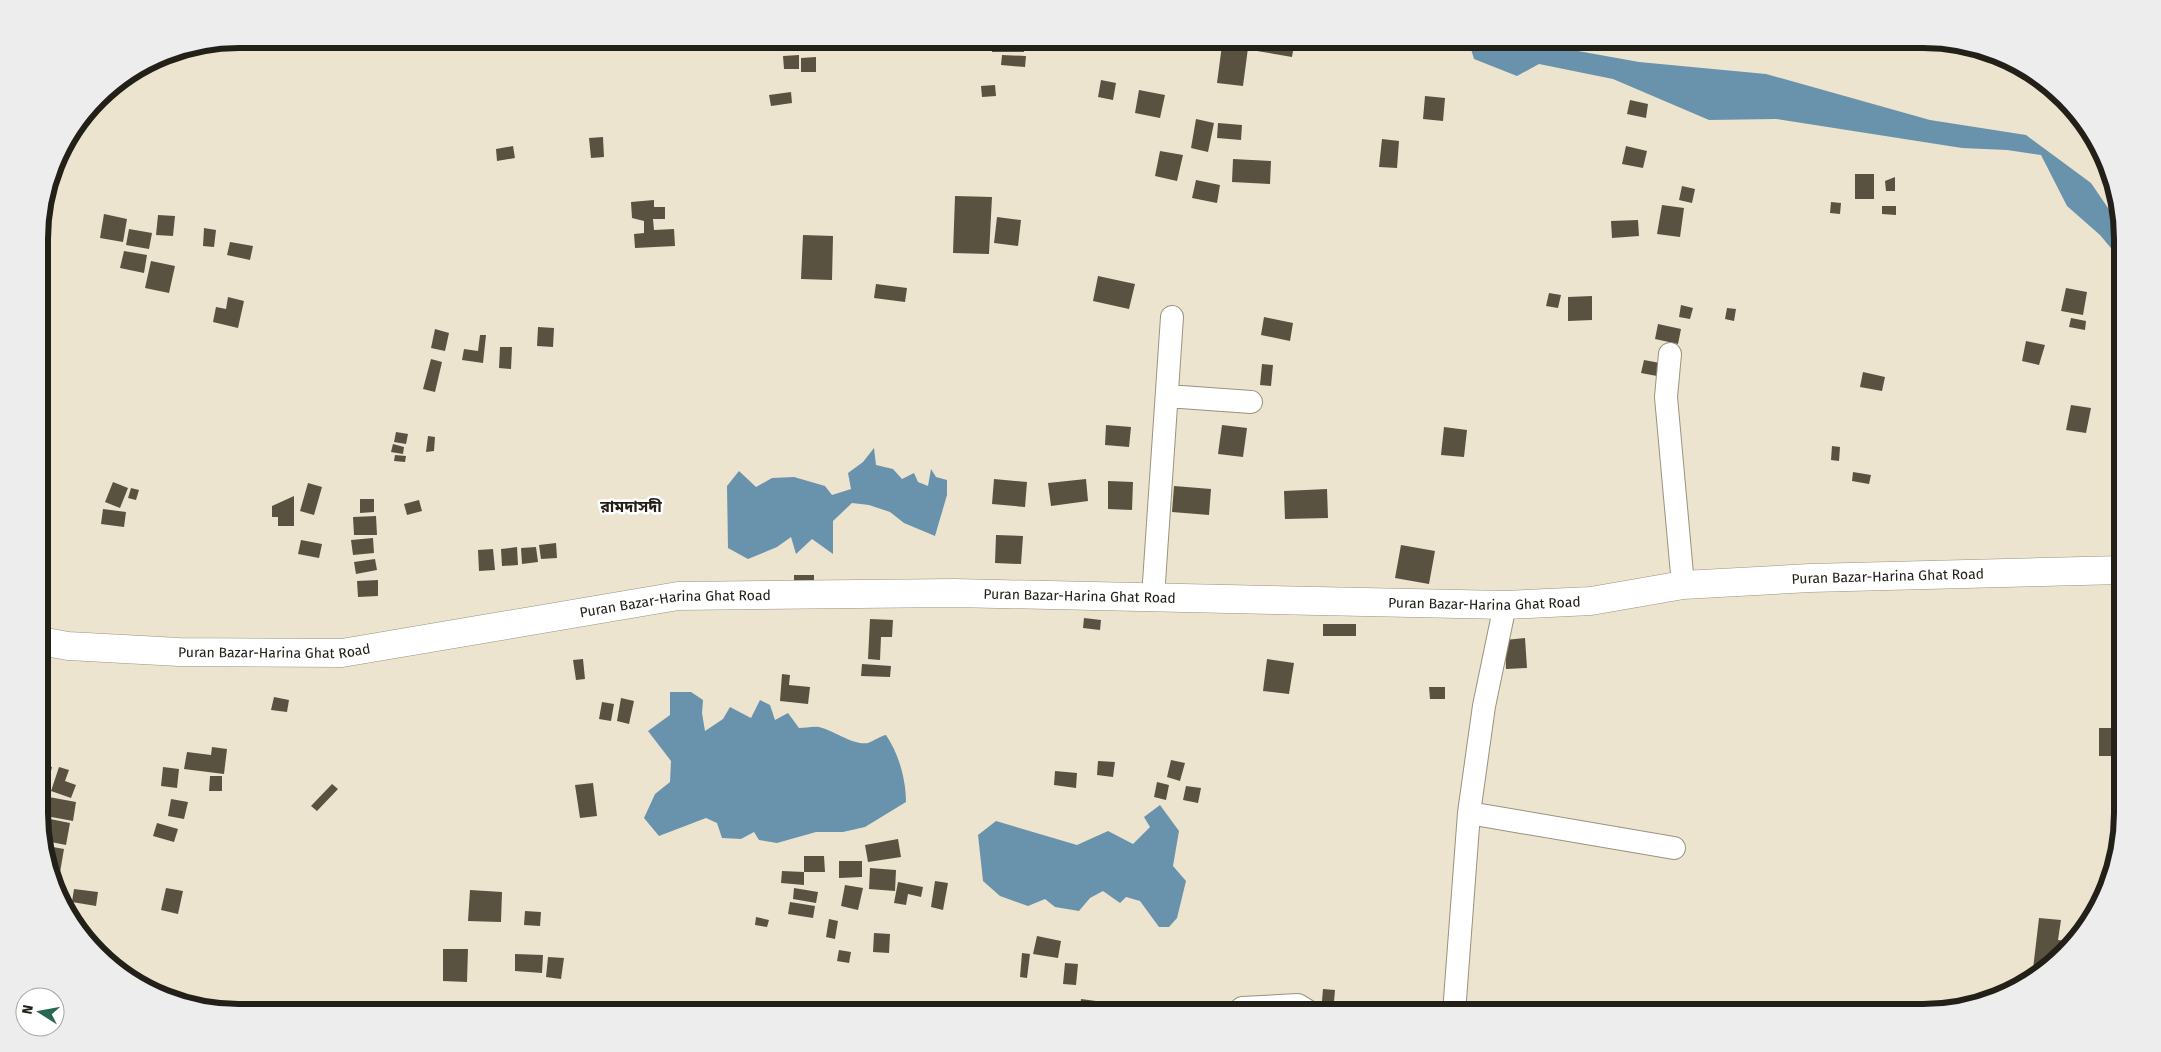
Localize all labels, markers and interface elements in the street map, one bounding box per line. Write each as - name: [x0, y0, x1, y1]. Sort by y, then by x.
- district label: রামদাসদী: [599, 497, 662, 516]
- street label: Puran Bazar-Harina Ghat Road: [1791, 565, 1984, 588]
- street label: Puran Bazar-Harina Ghat Road: [983, 585, 1176, 606]
- street label: Puran Bazar-Harina Ghat Road: [578, 586, 771, 621]
- street label: Puran Bazar-Harina Ghat Road: [1388, 593, 1581, 614]
- street label: Puran Bazar-Harina Ghat Road: [178, 640, 372, 662]
- north arrow: [15, 987, 65, 1037]
- text: N: [18, 1003, 37, 1016]

